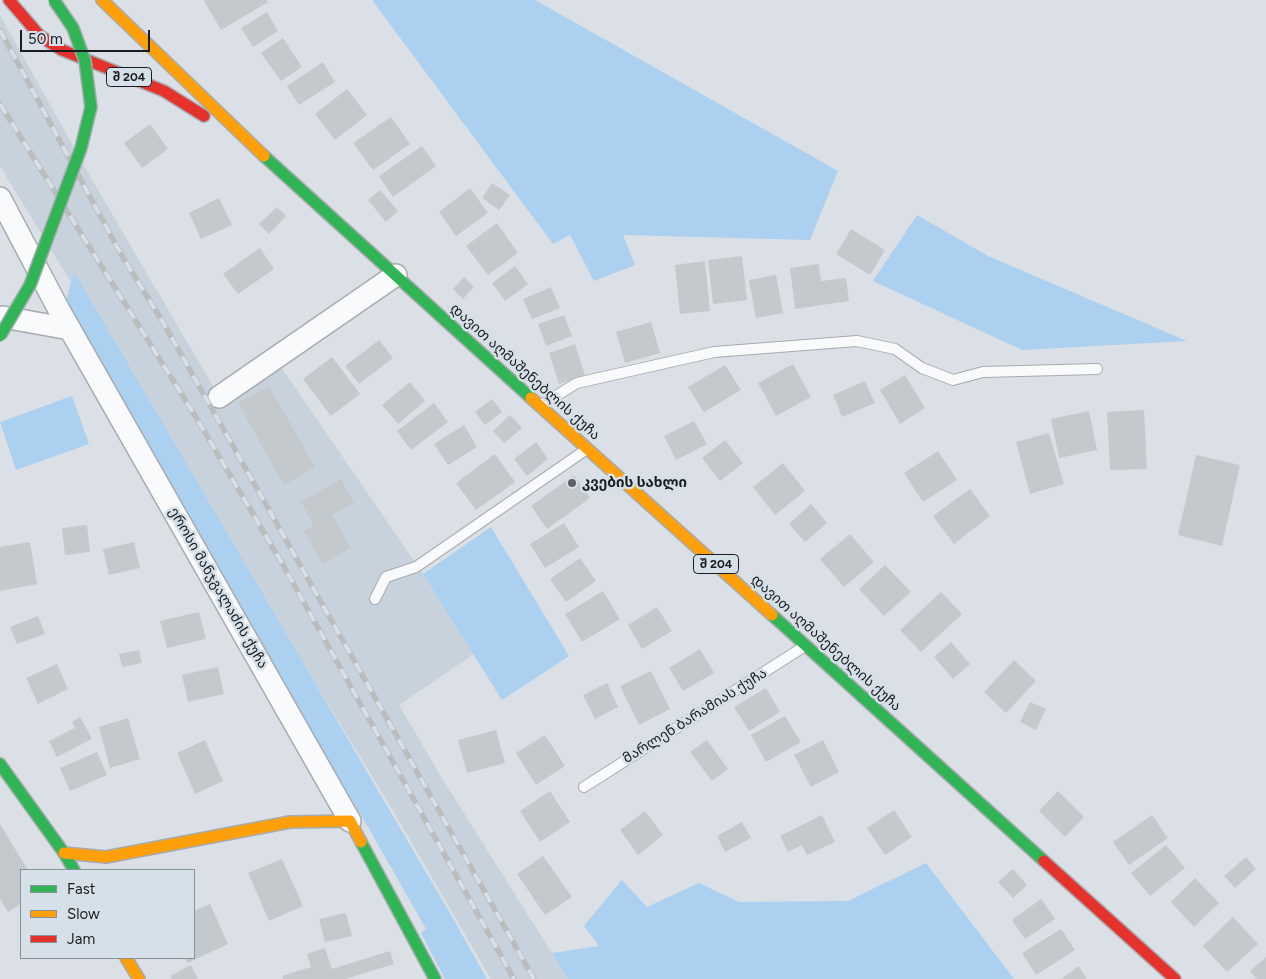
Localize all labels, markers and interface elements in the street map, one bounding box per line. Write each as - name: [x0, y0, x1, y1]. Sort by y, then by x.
- scale bar: [22, 20, 152, 52]
- text: 50 m: [28, 30, 63, 48]
- road number: შ 204: [106, 68, 152, 86]
- street label: დავით აღმაშენებლის ქუჩა: [447, 300, 603, 444]
- place label: კვების სახლი: [582, 475, 687, 491]
- marker: კვების სახლი: [566, 477, 578, 489]
- street label: ეროსი მანჯგალაძის ქუჩა: [165, 505, 271, 671]
- road number: შ 204: [694, 554, 738, 574]
- street label: დავით აღმაშენებლის ქუჩა: [748, 571, 904, 715]
- street label: მარლენ ბარამიას ქუჩა: [620, 665, 770, 767]
- legend: [20, 869, 195, 959]
- text: Fast: [67, 880, 95, 898]
- text: Slow: [67, 905, 100, 923]
- text: Jam: [67, 930, 95, 948]

